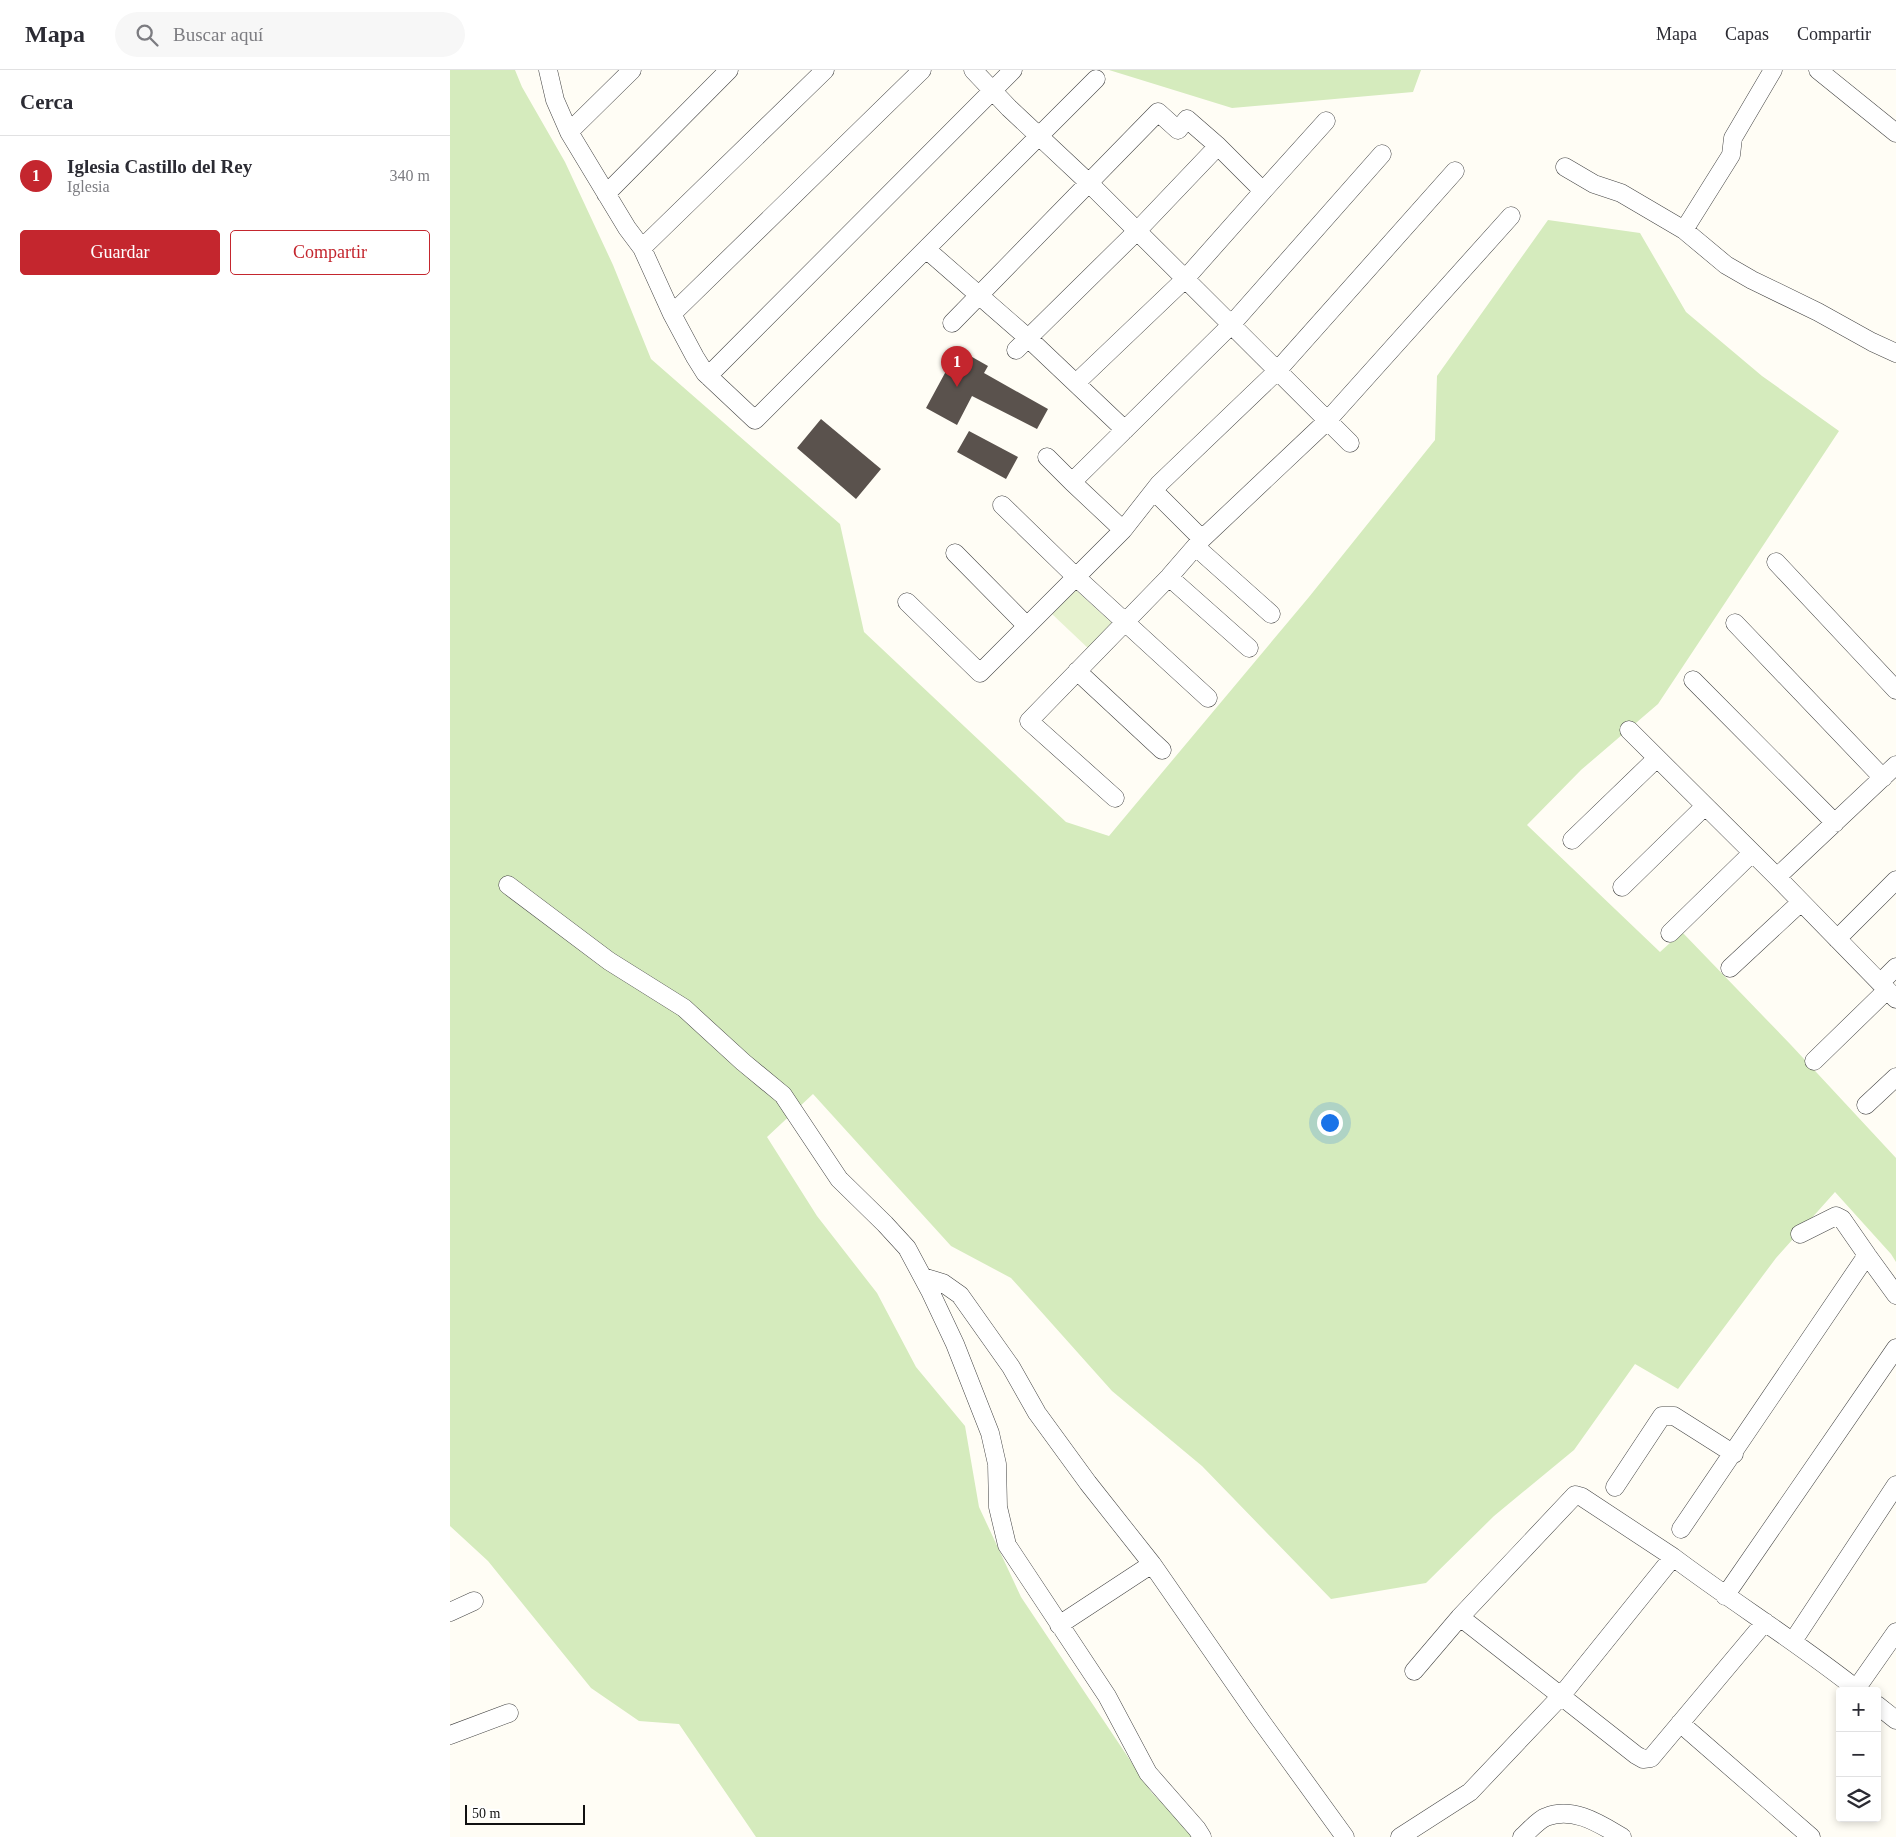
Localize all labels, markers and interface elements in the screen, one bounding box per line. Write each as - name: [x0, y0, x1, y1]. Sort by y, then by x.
- search box: [115, 12, 465, 57]
- text: Mapa: [25, 21, 85, 47]
- icon: search: [133, 21, 161, 49]
- text: Buscar aquí: [173, 24, 263, 45]
- text: Mapa: [1656, 24, 1697, 44]
- text: Capas: [1725, 24, 1769, 44]
- text: Compartir: [1797, 24, 1871, 44]
- text: Cerca: [20, 90, 73, 114]
- text: Iglesia Castillo del Rey: [67, 156, 252, 177]
- text: 1: [32, 167, 40, 184]
- text: 340 m: [390, 167, 430, 184]
- text: Iglesia: [67, 178, 110, 195]
- button: Guardar: [20, 230, 220, 275]
- button: Compartir: [230, 230, 430, 275]
- pin: 1: [941, 346, 973, 387]
- your location: [1317, 1110, 1343, 1136]
- map controls: [1836, 1687, 1881, 1822]
- button: +: [1836, 1687, 1881, 1732]
- button: −: [1836, 1732, 1881, 1777]
- button: layers: [1836, 1777, 1881, 1822]
- scale bar: [465, 1802, 585, 1825]
- text: 50 m: [472, 1806, 500, 1821]

